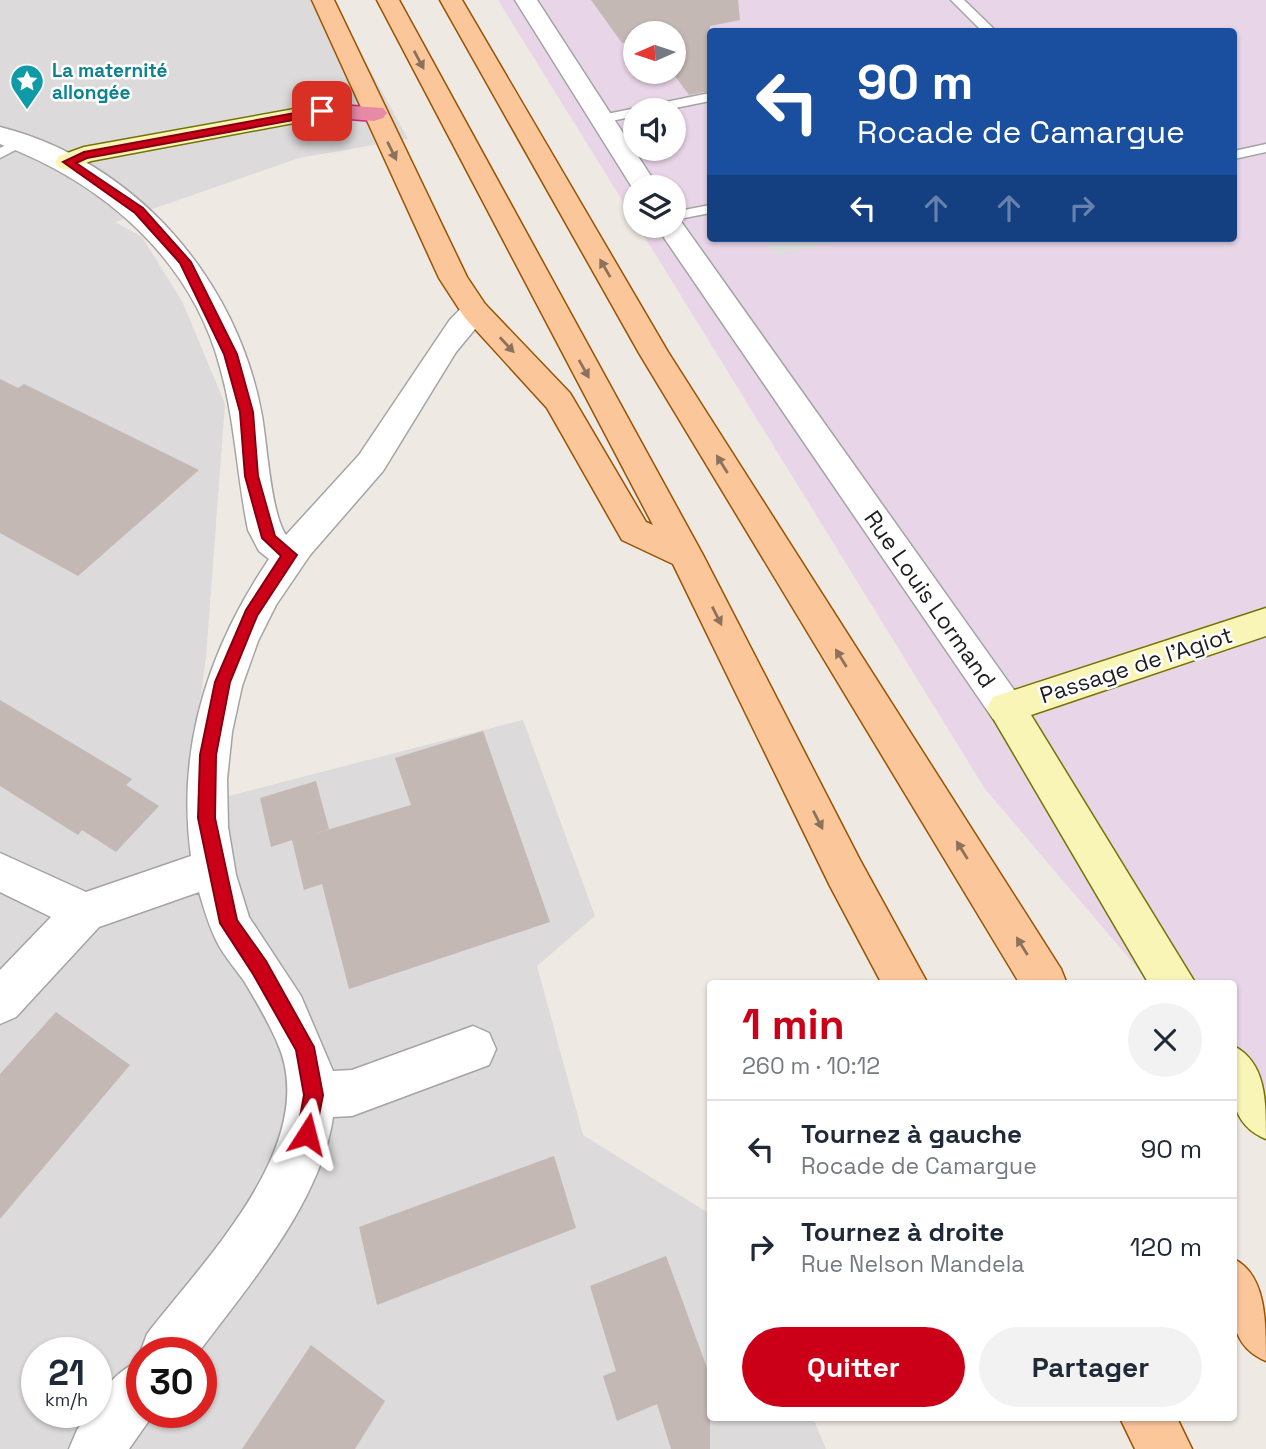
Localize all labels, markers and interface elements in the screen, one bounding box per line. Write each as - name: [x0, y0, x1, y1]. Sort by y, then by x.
- north arrow: [623, 21, 686, 84]
- map controls: [623, 21, 686, 238]
- one-way arrow: [413, 51, 425, 71]
- text: 90 m: [857, 51, 973, 113]
- icon: left: [742, 56, 833, 147]
- place label: La maternité allongée: [52, 58, 168, 105]
- place icon: La maternité allongée: [8, 62, 46, 111]
- pin: [292, 81, 352, 141]
- icon: arrive: [303, 92, 341, 130]
- button: sound: [623, 98, 686, 161]
- text: Rocade de Camargue: [857, 112, 1185, 152]
- one-way arrow: [387, 141, 398, 161]
- button: layers: [623, 175, 686, 238]
- icon: left: [844, 189, 882, 227]
- icon: ahead: [917, 189, 955, 227]
- icon: ahead: [990, 189, 1028, 227]
- icon: right: [1063, 189, 1101, 227]
- one-way arrow: [599, 259, 611, 278]
- one-way arrow: [499, 336, 515, 354]
- one-way arrow: [579, 359, 590, 379]
- one-way arrow: [715, 454, 728, 473]
- street label: Rue Louis Lormand: [858, 504, 1002, 694]
- one-way arrow: [711, 606, 722, 626]
- street label: Passage de l'Agiot: [1036, 620, 1236, 710]
- one-way arrow: [835, 648, 847, 667]
- one-way arrow: [813, 810, 824, 830]
- one-way arrow: [955, 841, 968, 860]
- one-way arrow: [1015, 936, 1028, 955]
- text: 1 min: [742, 998, 845, 1051]
- button: close: [1128, 1003, 1202, 1077]
- text: 260 m · 10:12: [742, 1051, 880, 1081]
- position arrow: [270, 1097, 344, 1171]
- text: Tournez à gauche: [801, 1117, 1022, 1151]
- icon: left: [742, 1130, 780, 1168]
- text: 90 m: [1140, 1132, 1202, 1166]
- text: Rocade de Camargue: [801, 1151, 1037, 1181]
- text: Tournez à droite: [801, 1215, 1004, 1249]
- icon: right: [742, 1228, 780, 1266]
- text: 120 m: [1130, 1230, 1202, 1264]
- text: Rue Nelson Mandela: [801, 1249, 1025, 1279]
- button: Quitter: [742, 1327, 965, 1407]
- button: Partager: [979, 1327, 1202, 1407]
- speed limit sign: 30: [126, 1337, 217, 1428]
- text: 21: [48, 1351, 85, 1395]
- text: km/h: [45, 1388, 88, 1411]

